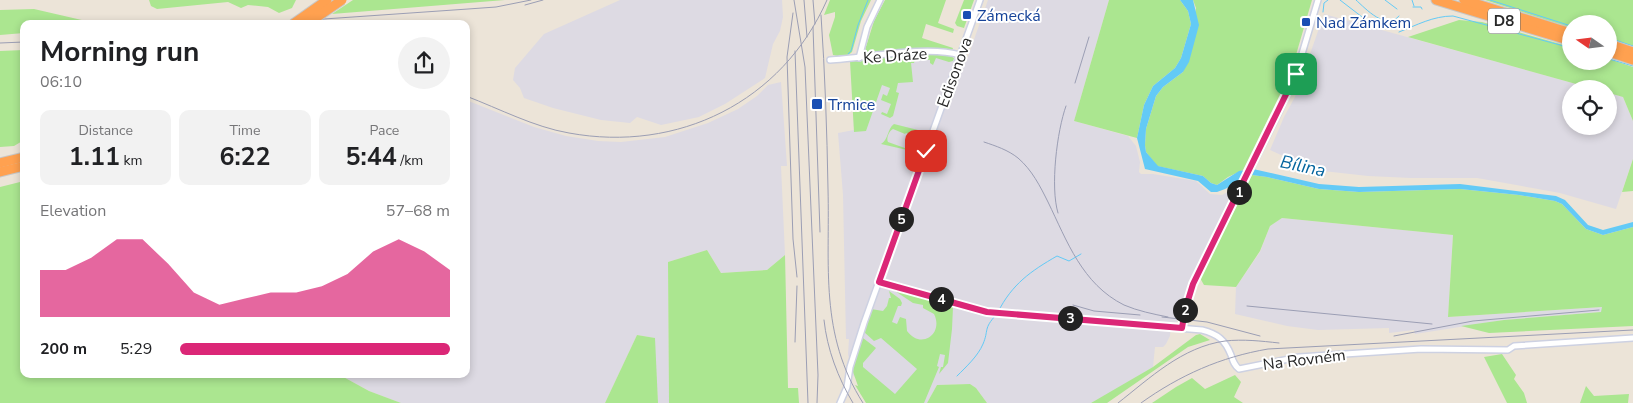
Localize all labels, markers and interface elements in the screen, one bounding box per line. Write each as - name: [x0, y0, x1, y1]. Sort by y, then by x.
- place label: Zámecká: [977, 5, 1041, 27]
- road number: D8: [1488, 8, 1520, 34]
- marker: Zámecká: [961, 9, 973, 21]
- place label: Nad Zámkem: [1316, 12, 1411, 34]
- north arrow: [1562, 15, 1618, 70]
- map controls: [1562, 15, 1617, 135]
- marker: Nad Zámkem: [1300, 16, 1312, 28]
- text: Morning run: [40, 33, 199, 71]
- street label: Edisonova: [932, 34, 978, 111]
- button: share: [398, 37, 450, 89]
- street label: Ke Dráze: [862, 43, 928, 69]
- pin: [1275, 53, 1317, 95]
- icon: arrive: [1282, 60, 1310, 88]
- text: 06:10: [40, 71, 82, 93]
- button: locate: [1562, 80, 1617, 135]
- place label: Trmice: [828, 94, 875, 116]
- marker: Trmice: [810, 97, 824, 111]
- text: Distance: [78, 121, 133, 140]
- text: Time: [229, 121, 261, 140]
- text: Pace: [369, 121, 399, 140]
- pin: [905, 130, 947, 172]
- icon: check: [912, 137, 940, 165]
- text: 1.11: [69, 140, 120, 174]
- text: 6:22: [219, 140, 271, 174]
- text: 5:44: [345, 140, 397, 174]
- water label: Bílina: [1278, 149, 1328, 183]
- text: km: [120, 151, 143, 170]
- text: /km: [397, 151, 423, 170]
- pin: 1: [1226, 180, 1252, 204]
- text: 1: [1235, 183, 1244, 202]
- text: Elevation: [40, 200, 106, 222]
- text: 57–68 m: [386, 200, 450, 222]
- pin: 5: [888, 206, 914, 232]
- text: 5: [897, 210, 906, 229]
- pin: 4: [928, 286, 954, 312]
- text: 4: [937, 290, 946, 309]
- pin: 2: [1172, 298, 1198, 322]
- text: 2: [1181, 301, 1190, 320]
- pin: 3: [1058, 306, 1082, 330]
- text: 3: [1066, 309, 1075, 328]
- text: 200 m: [40, 338, 87, 360]
- text: 5:29: [120, 338, 152, 360]
- street label: Na Rovném: [1261, 344, 1347, 376]

